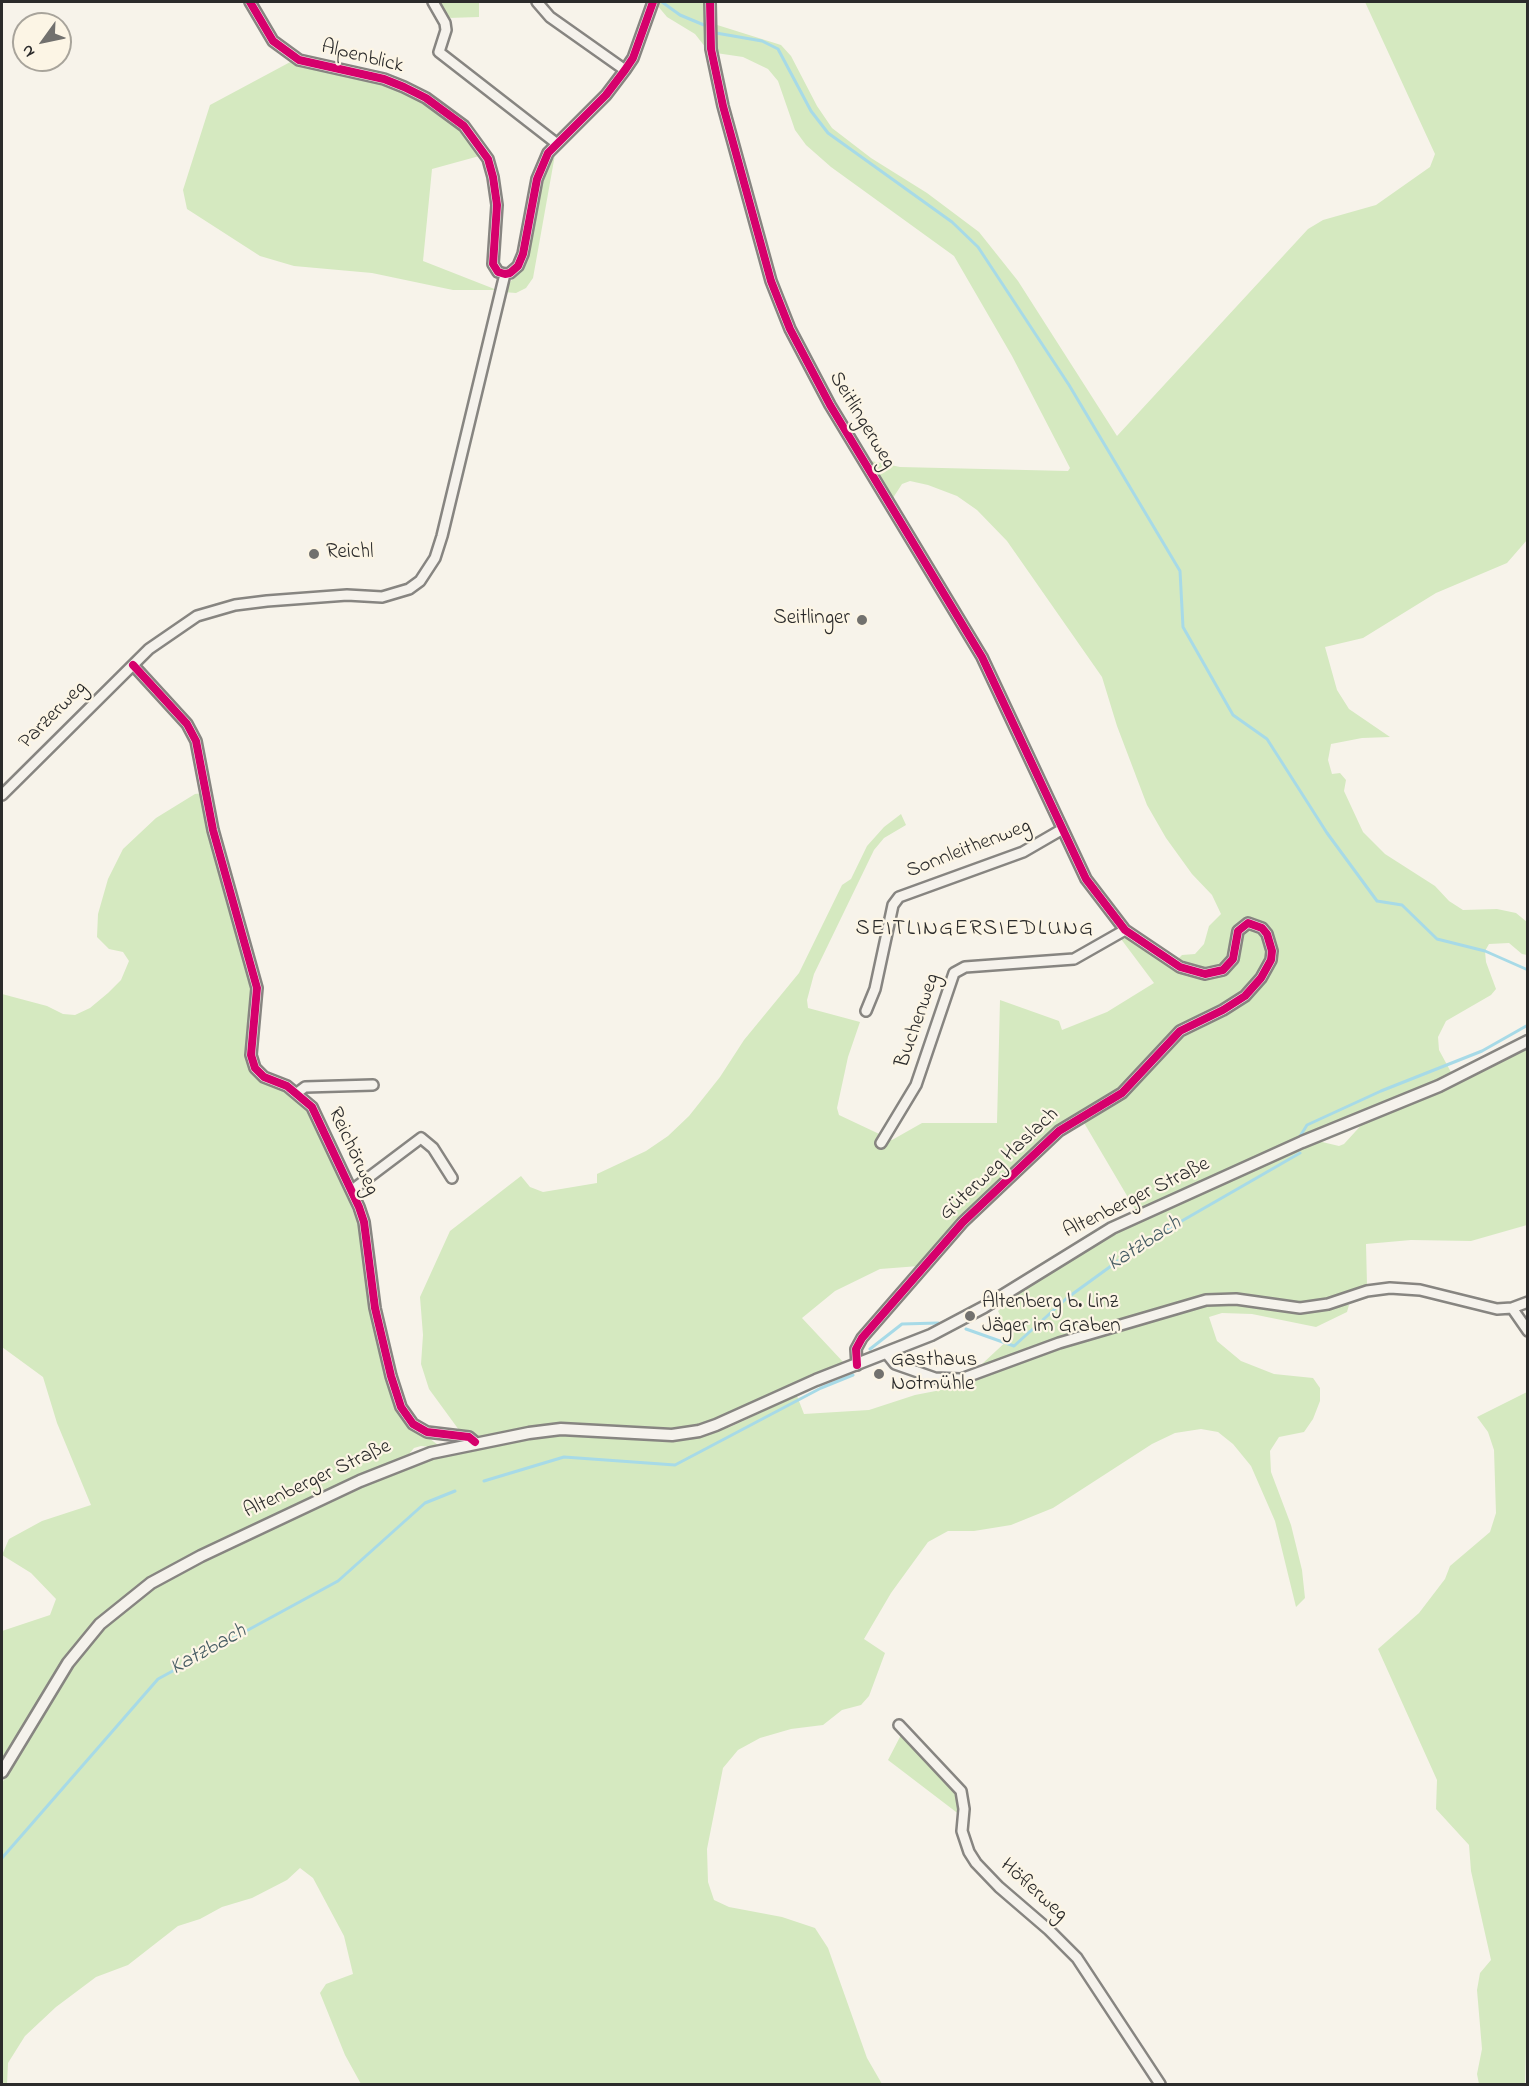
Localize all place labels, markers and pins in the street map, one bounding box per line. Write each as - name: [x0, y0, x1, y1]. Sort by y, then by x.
- place label: Reichl: [326, 541, 374, 567]
- marker: Reichl: [307, 547, 321, 561]
- place label: Seitlinger: [773, 607, 850, 633]
- marker: Seitlinger: [855, 613, 869, 627]
- place label: Altenberg b. Linz Jäger im Graben: [982, 1291, 1121, 1341]
- marker: Altenberg b. Linz Jäger im Graben: [963, 1309, 977, 1323]
- place label: Gasthaus Notmühle: [891, 1349, 977, 1399]
- marker: Gasthaus Notmühle: [872, 1367, 886, 1381]

